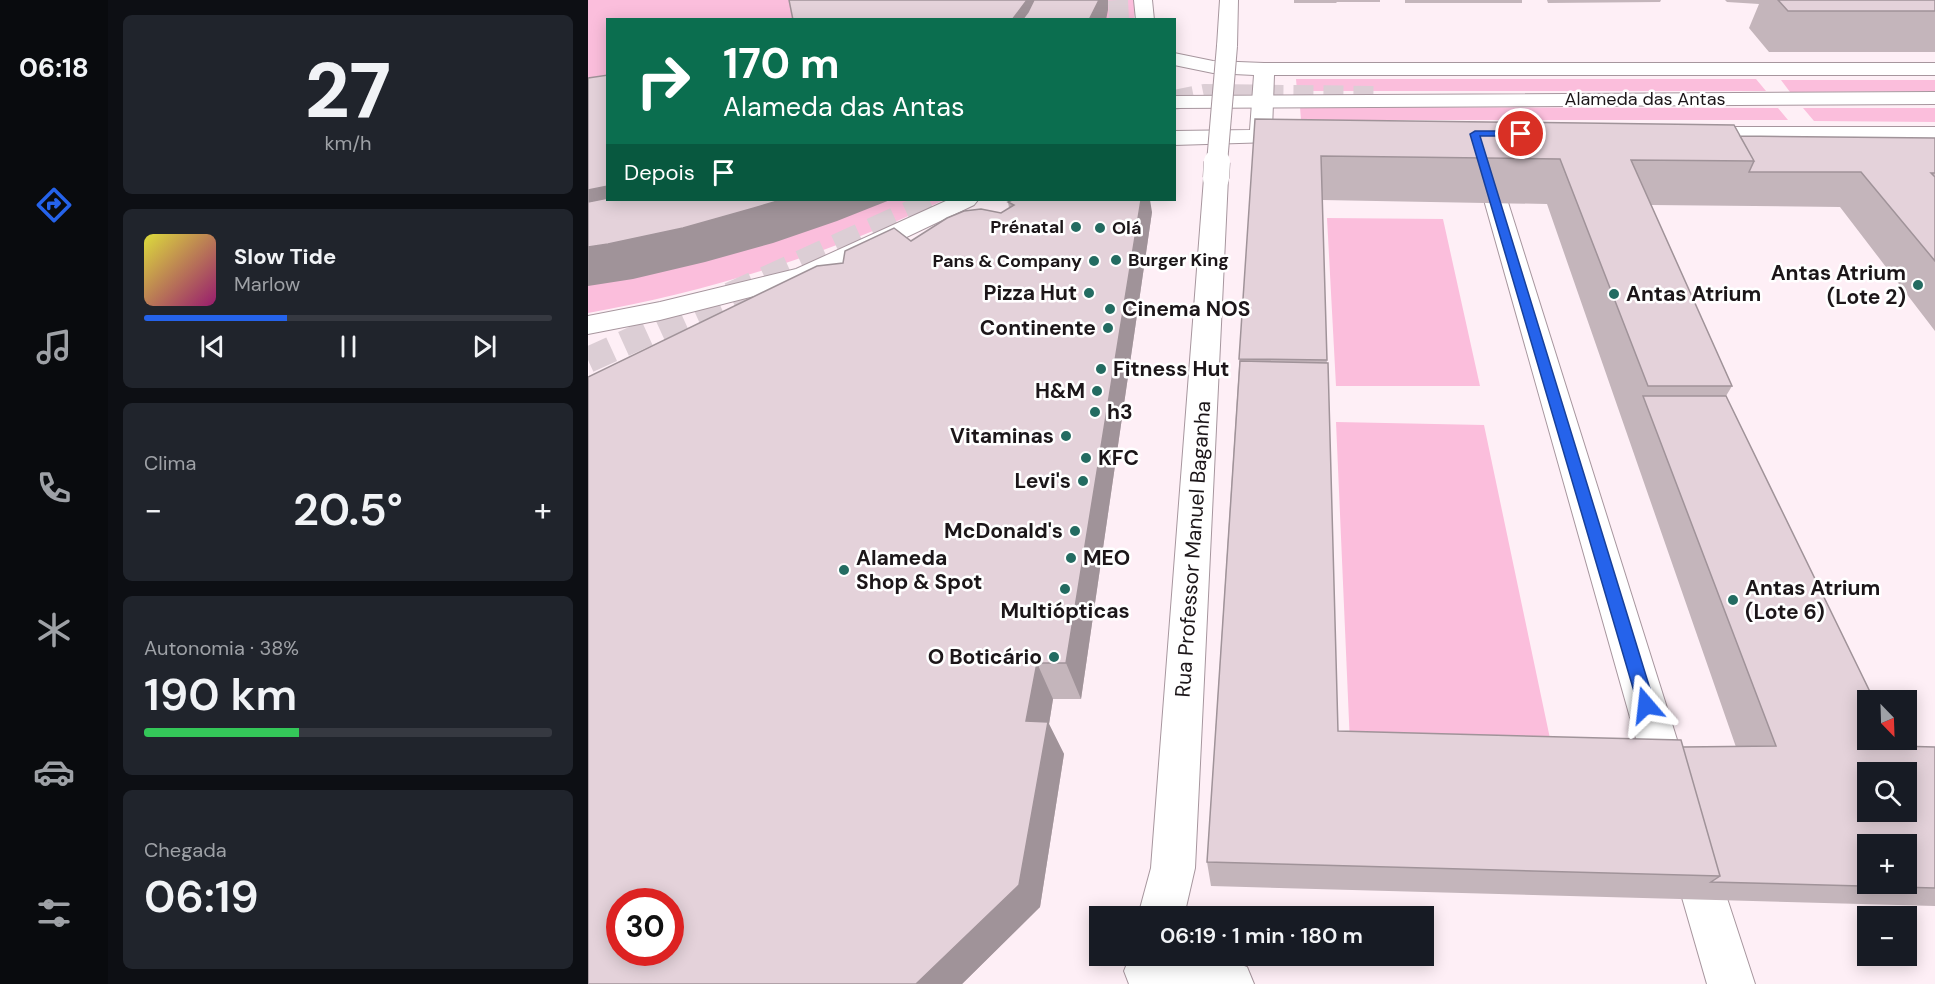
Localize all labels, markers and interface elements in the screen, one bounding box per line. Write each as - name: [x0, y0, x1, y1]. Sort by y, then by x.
- text: 170 m: [723, 36, 840, 91]
- text: 27: [305, 40, 391, 141]
- icon: right: [624, 42, 702, 120]
- text: 06:18: [19, 50, 89, 85]
- street label: Alameda das Antas: [1565, 87, 1725, 111]
- text: Alameda das Antas: [723, 89, 964, 124]
- pin: [1495, 108, 1546, 159]
- icon: arrive: [1504, 117, 1537, 150]
- text: km/h: [324, 130, 372, 156]
- icon: arrive: [707, 156, 740, 189]
- text: Depois: [624, 158, 695, 187]
- icon: directions: [33, 184, 75, 226]
- place label: Prénatal: [990, 215, 1064, 239]
- place label: Olá: [1112, 216, 1141, 240]
- marker: Prénatal: [1069, 220, 1083, 234]
- marker: Olá: [1093, 221, 1107, 235]
- text: Slow Tide: [234, 242, 336, 271]
- place label: Burger King: [1128, 248, 1229, 272]
- place label: Pans & Company: [933, 249, 1082, 273]
- marker: Burger King: [1109, 253, 1123, 267]
- marker: Pans & Company: [1087, 254, 1101, 268]
- place label: Antas Atrium (Lote 2): [1771, 259, 1906, 311]
- text: Marlow: [234, 271, 300, 297]
- marker: Antas Atrium (Lote 2): [1911, 278, 1925, 292]
- place label: Pizza Hut: [984, 279, 1077, 307]
- place label: Antas Atrium: [1626, 280, 1761, 308]
- marker: Pizza Hut: [1082, 286, 1096, 300]
- marker: Antas Atrium: [1607, 287, 1621, 301]
- place label: Cinema NOS: [1122, 295, 1250, 323]
- marker: Cinema NOS: [1103, 302, 1117, 316]
- place label: Continente: [980, 314, 1096, 342]
- marker: Continente: [1101, 321, 1115, 335]
- icon: music: [33, 326, 75, 368]
- icon: previous: [196, 330, 229, 363]
- icon: pause: [332, 330, 365, 363]
- icon: next: [468, 330, 501, 363]
- place label: Fitness Hut: [1113, 355, 1229, 383]
- marker: Fitness Hut: [1094, 362, 1108, 376]
- place label: H&M: [1035, 377, 1085, 405]
- marker: H&M: [1090, 384, 1104, 398]
- place label: h3: [1107, 398, 1133, 426]
- street label: Rua Professor Manuel Baganha: [1169, 400, 1217, 698]
- marker: h3: [1088, 405, 1102, 419]
- place label: Vitaminas: [950, 422, 1054, 450]
- marker: Vitaminas: [1059, 429, 1073, 443]
- place label: KFC: [1098, 444, 1139, 472]
- text: Clima: [144, 450, 196, 476]
- marker: KFC: [1079, 451, 1093, 465]
- icon: phone: [33, 467, 75, 509]
- place label: Levi's: [1015, 467, 1071, 495]
- marker: Levi's: [1076, 474, 1090, 488]
- text: 20.5°: [293, 480, 403, 539]
- text: −: [144, 488, 162, 531]
- text: +: [534, 488, 552, 531]
- place label: McDonald's: [944, 517, 1063, 545]
- marker: McDonald's: [1068, 524, 1082, 538]
- place label: Alameda Shop & Spot: [856, 544, 982, 596]
- place label: MEO: [1083, 544, 1130, 572]
- marker: MEO: [1064, 551, 1078, 565]
- marker: Alameda Shop & Spot: [837, 563, 851, 577]
- place label: Antas Atrium (Lote 6): [1745, 574, 1880, 626]
- marker: Multiópticas: [1058, 582, 1072, 596]
- marker: Antas Atrium (Lote 6): [1726, 593, 1740, 607]
- place label: Multiópticas: [1000, 597, 1130, 625]
- icon: climate: [33, 609, 75, 651]
- text: Autonomia · 38%: [144, 635, 299, 661]
- place label: O Boticário: [928, 643, 1042, 671]
- marker: O Boticário: [1047, 650, 1061, 664]
- text: 190 km: [144, 665, 297, 724]
- position arrow: [1614, 673, 1678, 737]
- north arrow: [1857, 690, 1917, 750]
- map controls: [1857, 690, 1917, 966]
- icon: car: [33, 751, 75, 793]
- button: search: [1857, 762, 1917, 822]
- button: +: [1857, 834, 1917, 894]
- text: Chegada: [144, 837, 227, 863]
- text: 06:19: [144, 867, 259, 926]
- speed limit sign: 30: [606, 888, 684, 966]
- icon: filters: [33, 892, 75, 934]
- button: −: [1857, 906, 1917, 966]
- text: 06:19 · 1 min · 180 m: [1160, 921, 1363, 950]

